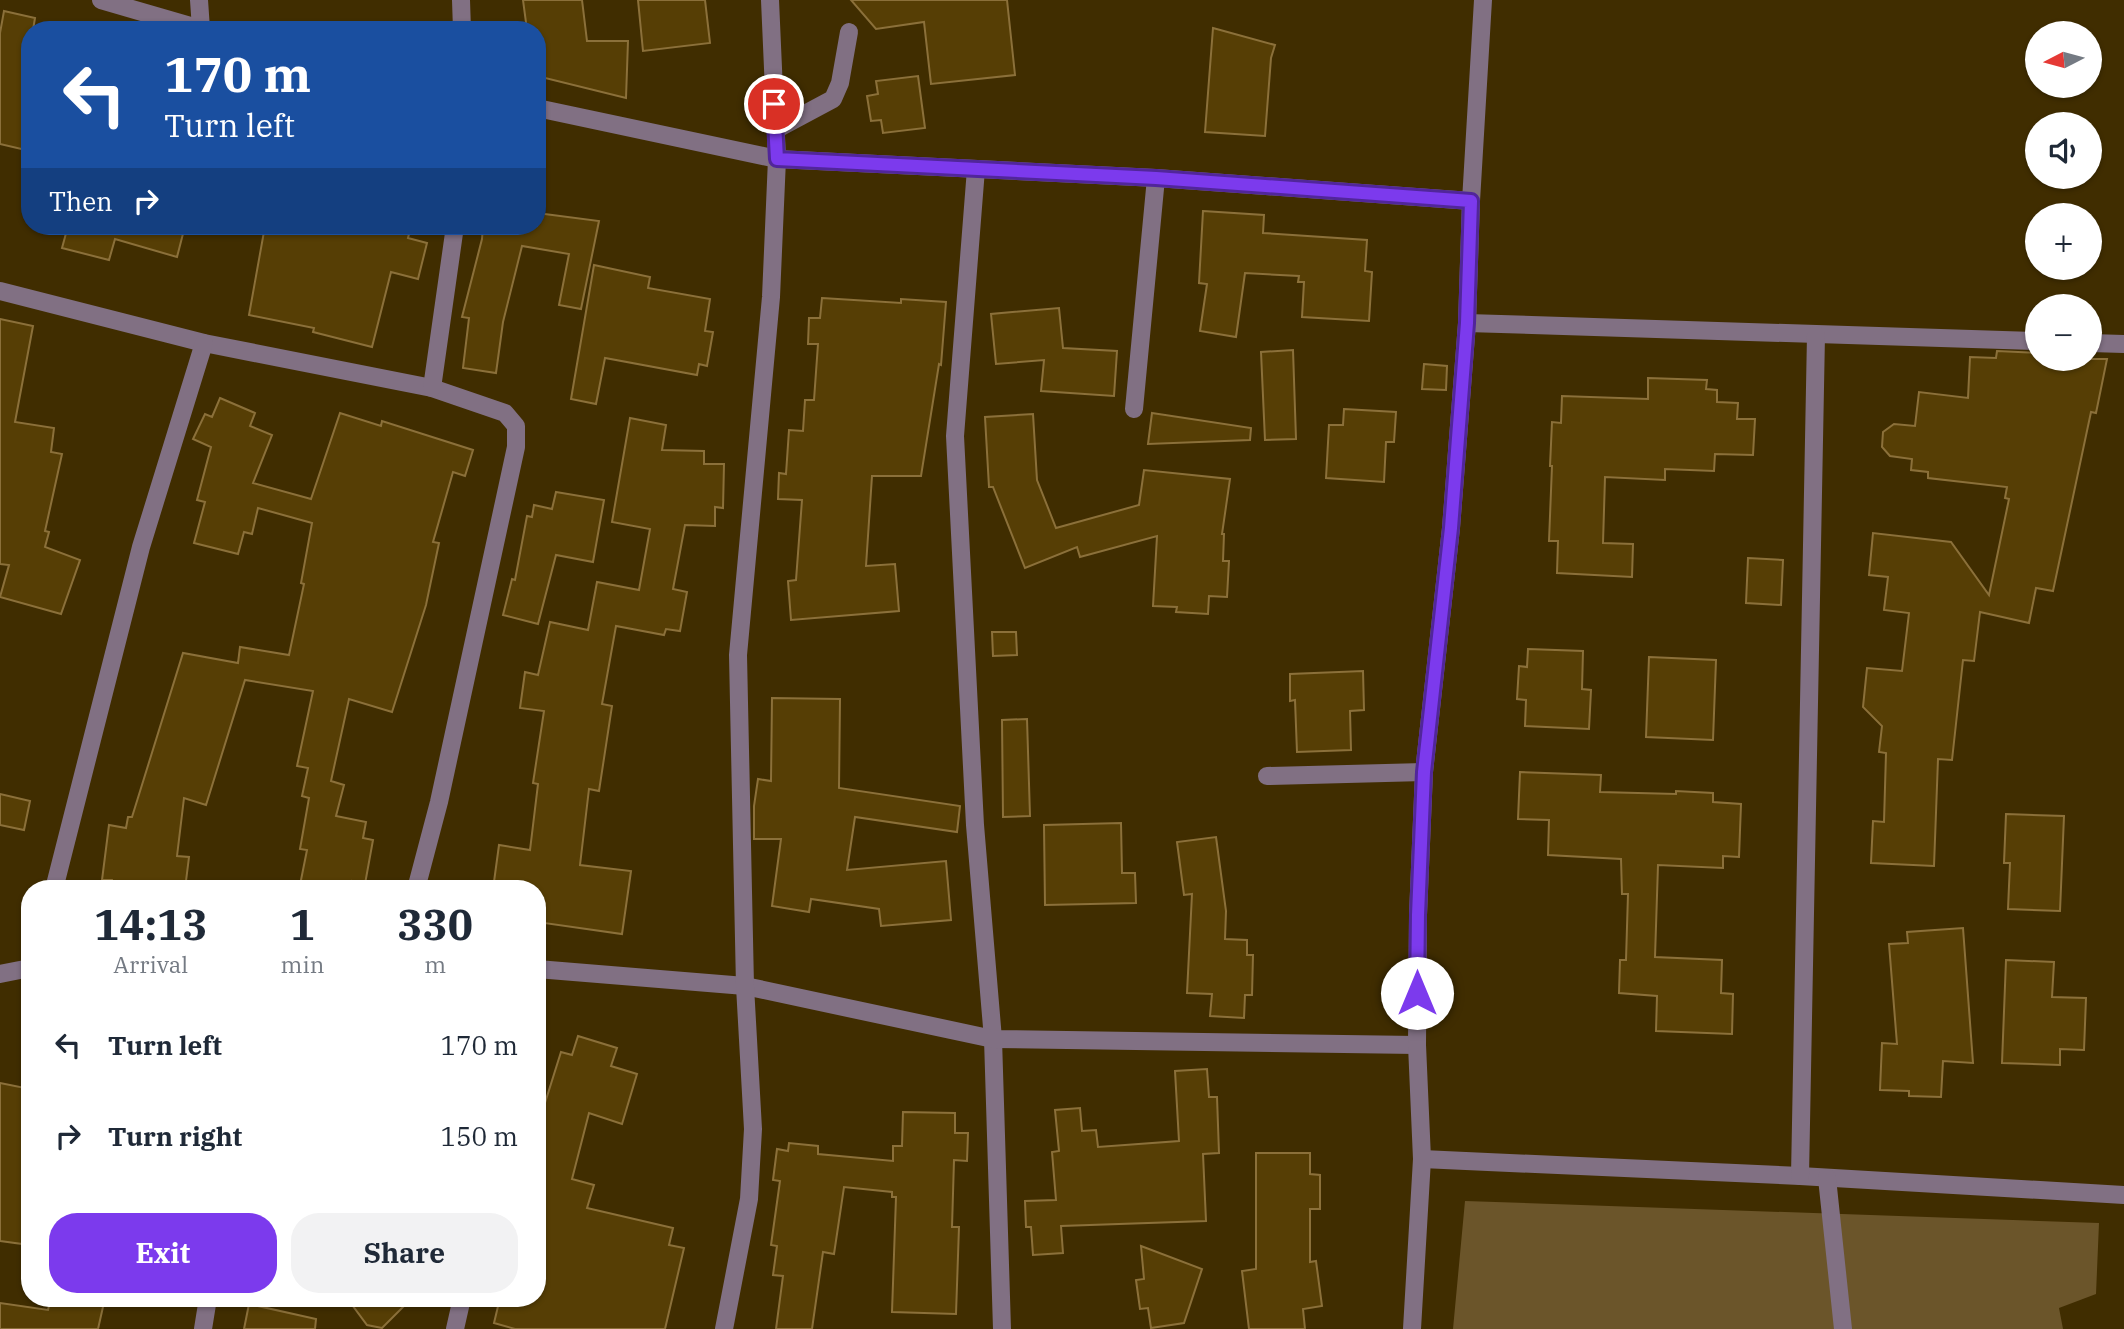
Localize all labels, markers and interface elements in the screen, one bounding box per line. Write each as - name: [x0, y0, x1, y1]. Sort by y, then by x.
- north arrow: [2025, 21, 2102, 98]
- map controls: [2025, 21, 2102, 371]
- text: 170 m: [164, 42, 311, 105]
- icon: left: [49, 49, 140, 140]
- pin: [744, 74, 804, 134]
- icon: arrive: [755, 85, 793, 123]
- text: Turn left: [164, 104, 295, 146]
- button: sound: [2025, 112, 2102, 189]
- icon: right: [127, 182, 165, 220]
- text: Then: [49, 184, 113, 218]
- button: +: [2025, 203, 2102, 280]
- button: −: [2025, 294, 2102, 371]
- text: 14:13: [94, 897, 208, 952]
- text: 1: [290, 897, 315, 952]
- text: 330: [397, 897, 473, 952]
- text: Arrival: [113, 949, 188, 979]
- text: min: [281, 949, 324, 979]
- text: m: [424, 949, 446, 979]
- position arrow: [1380, 956, 1454, 1030]
- icon: left: [49, 1026, 87, 1064]
- text: Turn left: [108, 1028, 222, 1062]
- text: 170 m: [440, 1028, 518, 1062]
- icon: right: [49, 1117, 87, 1155]
- text: Turn right: [108, 1119, 242, 1153]
- text: 150 m: [440, 1119, 518, 1153]
- button: Exit: [49, 1213, 277, 1293]
- button: Share: [291, 1213, 518, 1293]

